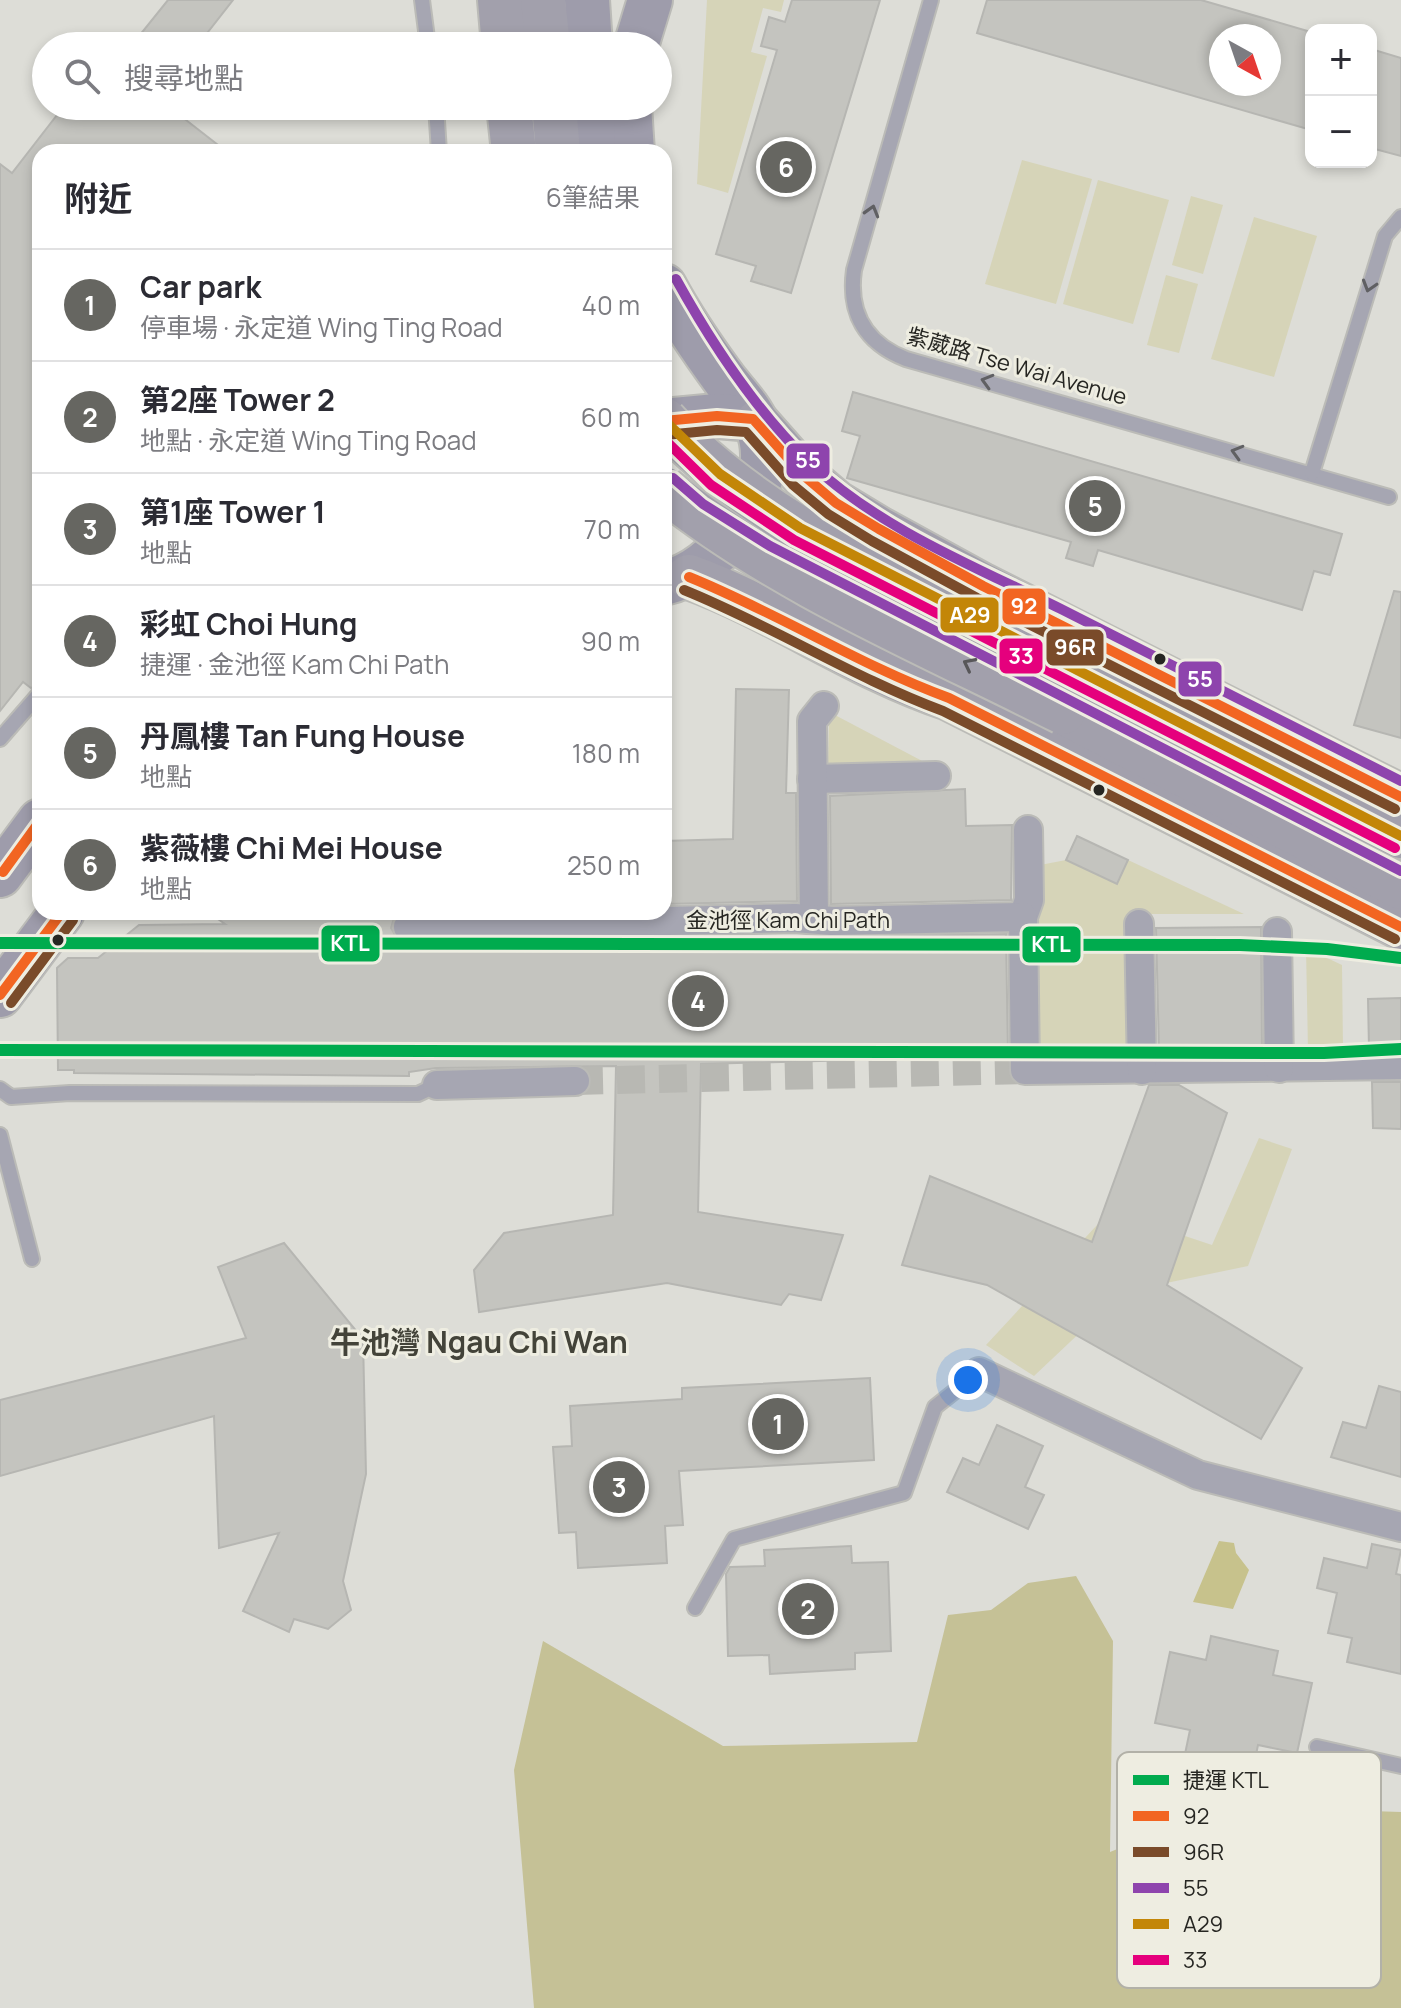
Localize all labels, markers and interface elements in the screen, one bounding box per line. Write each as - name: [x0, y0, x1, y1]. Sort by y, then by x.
- north arrow: [1209, 24, 1281, 96]
- map controls: [1305, 24, 1377, 168]
- button: +: [1305, 24, 1377, 96]
- search box: [32, 32, 672, 120]
- icon: search: [60, 54, 104, 98]
- text: 搜尋地點: [124, 57, 244, 98]
- button: −: [1305, 96, 1377, 168]
- pin: 6: [760, 137, 812, 197]
- text: 附近: [64, 175, 132, 221]
- text: 6筆結果: [546, 179, 640, 215]
- one-way arrow: [862, 204, 879, 218]
- text: Car park: [140, 266, 261, 307]
- one-way arrow: [1362, 279, 1378, 293]
- text: 1: [84, 287, 96, 323]
- text: 40 m: [582, 287, 640, 323]
- text: 停車場 · 永定道 Wing Ting Road: [140, 309, 503, 345]
- street label: 紫葳路 Tse Wai Avenue: [903, 320, 1131, 412]
- one-way arrow: [980, 374, 994, 391]
- text: 第2座 Tower 2: [140, 379, 335, 420]
- text: 2: [82, 399, 98, 435]
- text: 60 m: [581, 399, 640, 435]
- text: 地點 · 永定道 Wing Ting Road: [140, 422, 477, 458]
- line badge: 55: [785, 442, 831, 480]
- one-way arrow: [1230, 444, 1244, 461]
- text: 55: [795, 445, 821, 475]
- pin: 5: [1069, 476, 1121, 536]
- text: 第1座 Tower 1: [140, 491, 326, 532]
- text: 3: [82, 511, 98, 547]
- text: 70 m: [584, 511, 640, 547]
- text: 地點: [140, 534, 192, 570]
- line badge: 92: [1001, 587, 1047, 626]
- text: 92: [1011, 591, 1037, 621]
- line badge: A29: [939, 596, 1000, 634]
- text: A29: [949, 600, 991, 630]
- text: 彩虹 Choi Hung: [140, 603, 358, 644]
- text: 4: [82, 623, 98, 659]
- text: 90 m: [581, 623, 640, 659]
- line badge: 96R: [1045, 628, 1105, 667]
- text: 96R: [1054, 632, 1096, 662]
- line badge: 33: [998, 637, 1044, 675]
- text: 33: [1008, 641, 1034, 671]
- text: 捷運 · 金池徑 Kam Chi Path: [140, 646, 449, 682]
- unlabelled marker: [1152, 651, 1168, 667]
- one-way arrow: [962, 659, 977, 674]
- line badge: 55: [1177, 660, 1223, 698]
- text: 55: [1187, 664, 1213, 694]
- text: 丹鳳樓 Tan Fung House: [140, 715, 465, 756]
- text: 5: [82, 735, 98, 771]
- text: 180 m: [572, 735, 640, 771]
- text: 地點: [140, 758, 192, 794]
- unlabelled marker: [1091, 782, 1107, 798]
- text: 紫薇樓 Chi Mei House: [140, 827, 443, 868]
- text: 6: [82, 847, 98, 883]
- text: 250 m: [567, 847, 640, 883]
- text: 地點: [140, 870, 192, 906]
- street label: 金池徑 Kam Chi Path: [686, 905, 890, 935]
- line badge: KTL: [320, 924, 381, 963]
- line badge: KTL: [1021, 925, 1082, 964]
- text: KTL: [330, 928, 370, 958]
- text: KTL: [1031, 929, 1071, 959]
- unlabelled marker: [50, 932, 66, 948]
- pin: 4: [672, 971, 724, 1031]
- district label: 牛池灣 Ngau Chi Wan: [330, 1321, 628, 1362]
- your location: [948, 1360, 988, 1400]
- pin: 1: [752, 1394, 804, 1454]
- pin: 3: [593, 1457, 645, 1517]
- pin: 2: [782, 1579, 834, 1639]
- legend: [1117, 1752, 1381, 1988]
- text: 捷運 KTL: [1183, 1765, 1269, 1795]
- text: 92: [1183, 1801, 1209, 1831]
- text: 96R: [1183, 1837, 1224, 1867]
- text: 55: [1183, 1873, 1208, 1903]
- text: A29: [1183, 1909, 1223, 1939]
- text: 33: [1183, 1945, 1207, 1975]

